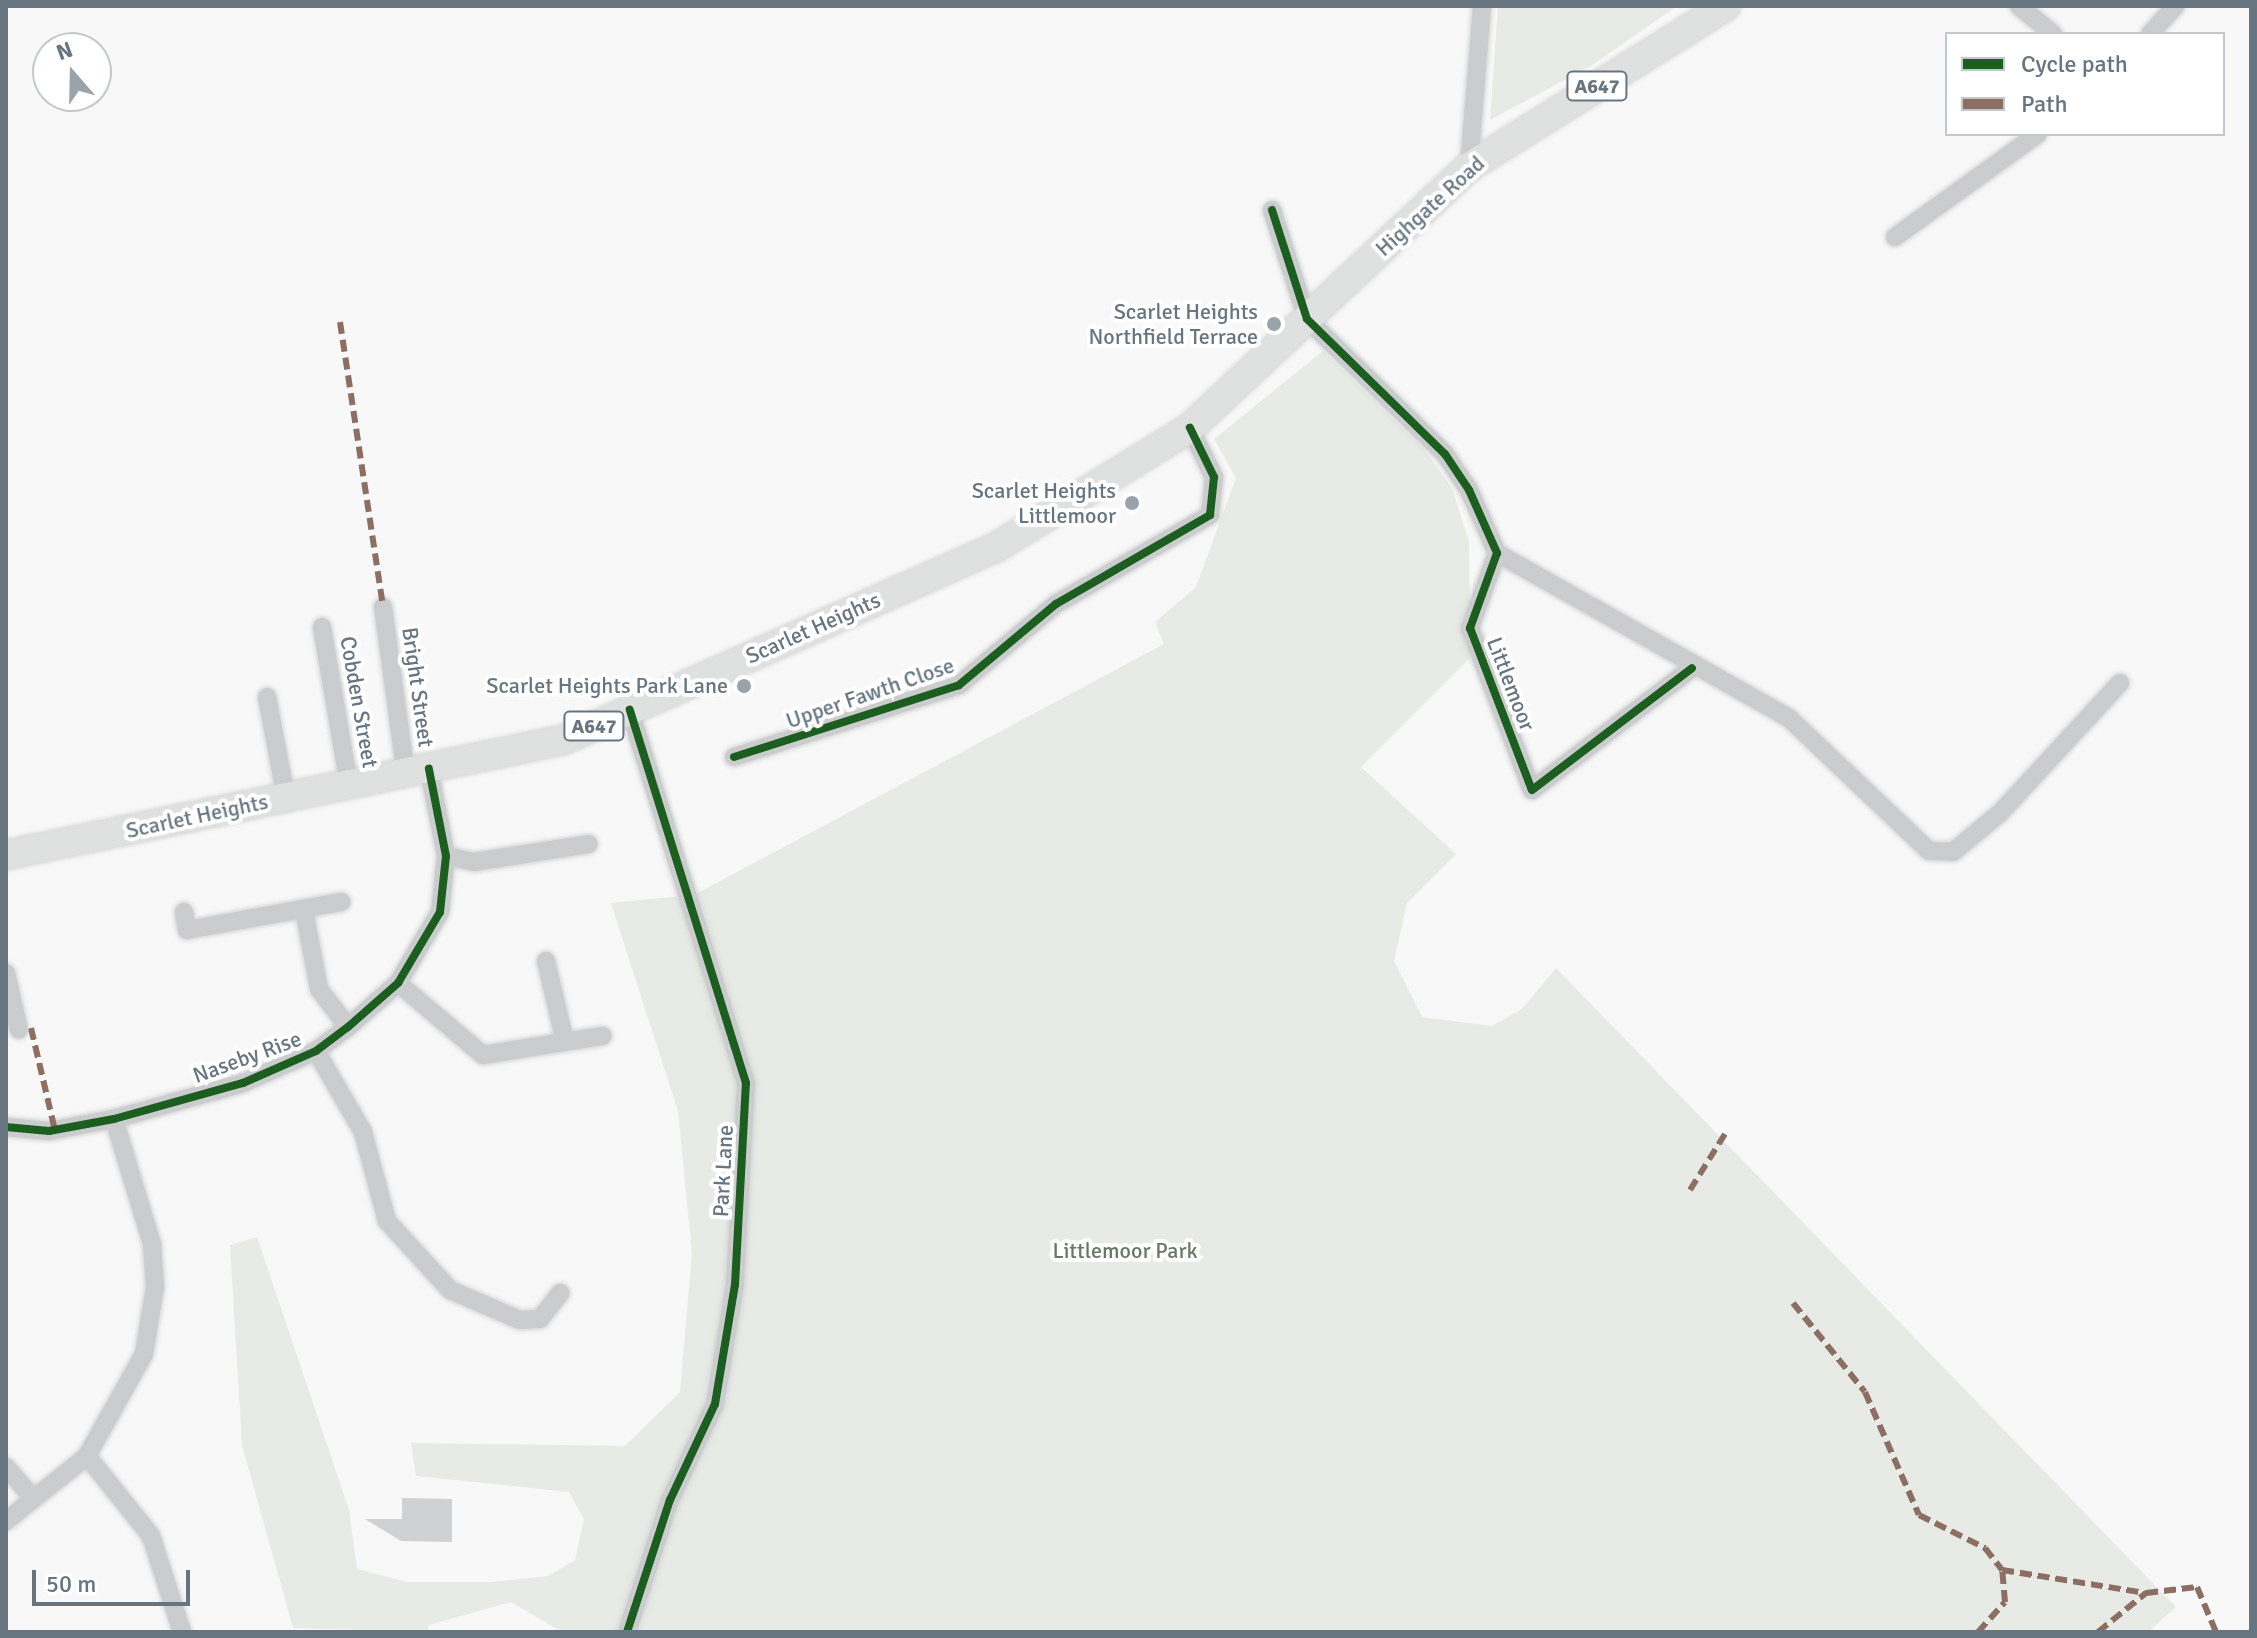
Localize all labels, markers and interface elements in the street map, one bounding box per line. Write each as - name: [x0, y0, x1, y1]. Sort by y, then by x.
- north arrow: [32, 32, 112, 112]
- legend: [1945, 32, 2225, 136]
- text: N: [52, 36, 76, 66]
- text: Cycle path: [2021, 49, 2128, 79]
- road number: A647: [1565, 70, 1629, 102]
- text: Path: [2021, 89, 2067, 119]
- street label: Highgate Road: [1370, 150, 1490, 262]
- place label: Scarlet Heights Northfield Terrace: [1088, 298, 1258, 350]
- marker: Scarlet Heights Northfield Terrace: [1265, 315, 1283, 333]
- place label: Scarlet Heights Littlemoor: [972, 477, 1116, 528]
- marker: Scarlet Heights Littlemoor: [1123, 494, 1141, 512]
- street label: Scarlet Heights: [742, 587, 884, 669]
- street label: Bright Street: [397, 625, 439, 749]
- street label: Littlemoor: [1481, 633, 1541, 735]
- street label: Cobden Street: [334, 634, 384, 770]
- street label: Upper Fawth Close: [783, 652, 957, 734]
- place label: Scarlet Heights Park Lane: [486, 673, 728, 699]
- marker: Scarlet Heights Park Lane: [735, 677, 753, 695]
- road number: A647: [562, 710, 626, 742]
- street label: Scarlet Heights: [124, 788, 270, 844]
- street label: Naseby Rise: [189, 1025, 305, 1089]
- street label: Park Lane: [707, 1124, 739, 1218]
- park label: Littlemoor Park: [1052, 1238, 1198, 1264]
- scale bar: [36, 1554, 194, 1604]
- text: 50 m: [46, 1569, 96, 1599]

